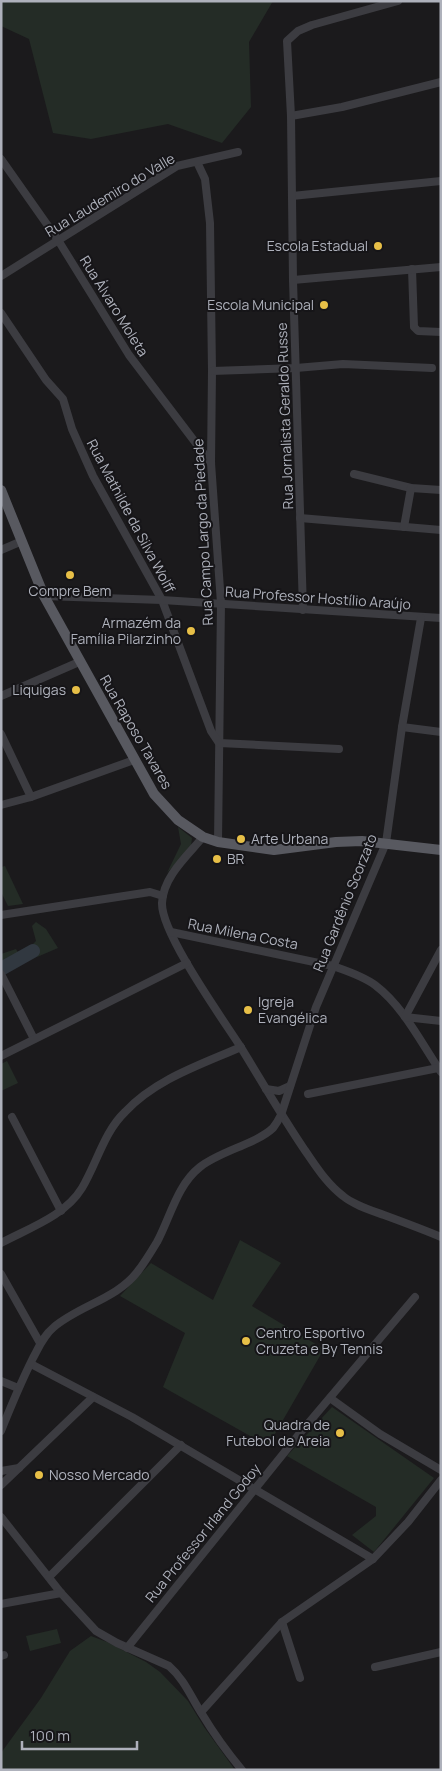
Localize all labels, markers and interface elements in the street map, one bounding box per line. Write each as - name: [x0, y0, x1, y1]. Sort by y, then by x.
- street label: Rua Laudemiro do Valle: [41, 148, 178, 241]
- place label: Escola Estadual: [267, 236, 368, 255]
- marker: Escola Estadual: [372, 240, 384, 252]
- street label: Rua Álvaro Moleta: [76, 252, 153, 360]
- place label: Escola Municipal: [207, 295, 314, 314]
- marker: Escola Municipal: [318, 299, 330, 311]
- street label: Rua Jornalista Geraldo Russe: [272, 322, 297, 510]
- street label: Rua Mathilde da Silva Wolff: [83, 436, 180, 597]
- street label: Rua Campo Largo da Piedade: [188, 438, 217, 626]
- marker: Compre Bem: [64, 569, 76, 581]
- place label: Compre Bem: [29, 581, 112, 600]
- street label: Rua Professor Hostílio Araújo: [224, 582, 412, 613]
- place label: Armazém da Família Pilarzinho: [71, 613, 181, 648]
- marker: Armazém da Família Pilarzinho: [185, 625, 197, 637]
- street label: Rua Raposo Tavares: [96, 671, 177, 792]
- place label: Liquigas: [12, 680, 66, 699]
- marker: Liquigas: [70, 684, 82, 696]
- place label: Arte Urbana: [251, 829, 328, 848]
- street label: Rua Gardênio Scorzato: [308, 831, 381, 975]
- marker: Arte Urbana: [235, 833, 247, 845]
- place label: BR: [227, 849, 245, 868]
- marker: BR: [211, 853, 223, 865]
- street label: Rua Milena Costa: [186, 914, 300, 954]
- place label: Igreja Evangélica: [258, 992, 327, 1027]
- marker: Igreja Evangélica: [242, 1004, 254, 1016]
- place label: Centro Esportivo Cruzeta e By Tennis: [256, 1323, 383, 1358]
- marker: Centro Esportivo Cruzeta e By Tennis: [240, 1335, 252, 1347]
- place label: Quadra de Futebol de Areia: [226, 1415, 330, 1450]
- marker: Quadra de Futebol de Areia: [334, 1427, 346, 1439]
- street label: Rua Professor Irland Godoy: [141, 1459, 265, 1606]
- place label: Nosso Mercado: [49, 1465, 150, 1484]
- marker: Nosso Mercado: [33, 1469, 45, 1481]
- scale bar: [22, 1718, 138, 1750]
- text: 100 m: [30, 1725, 70, 1746]

